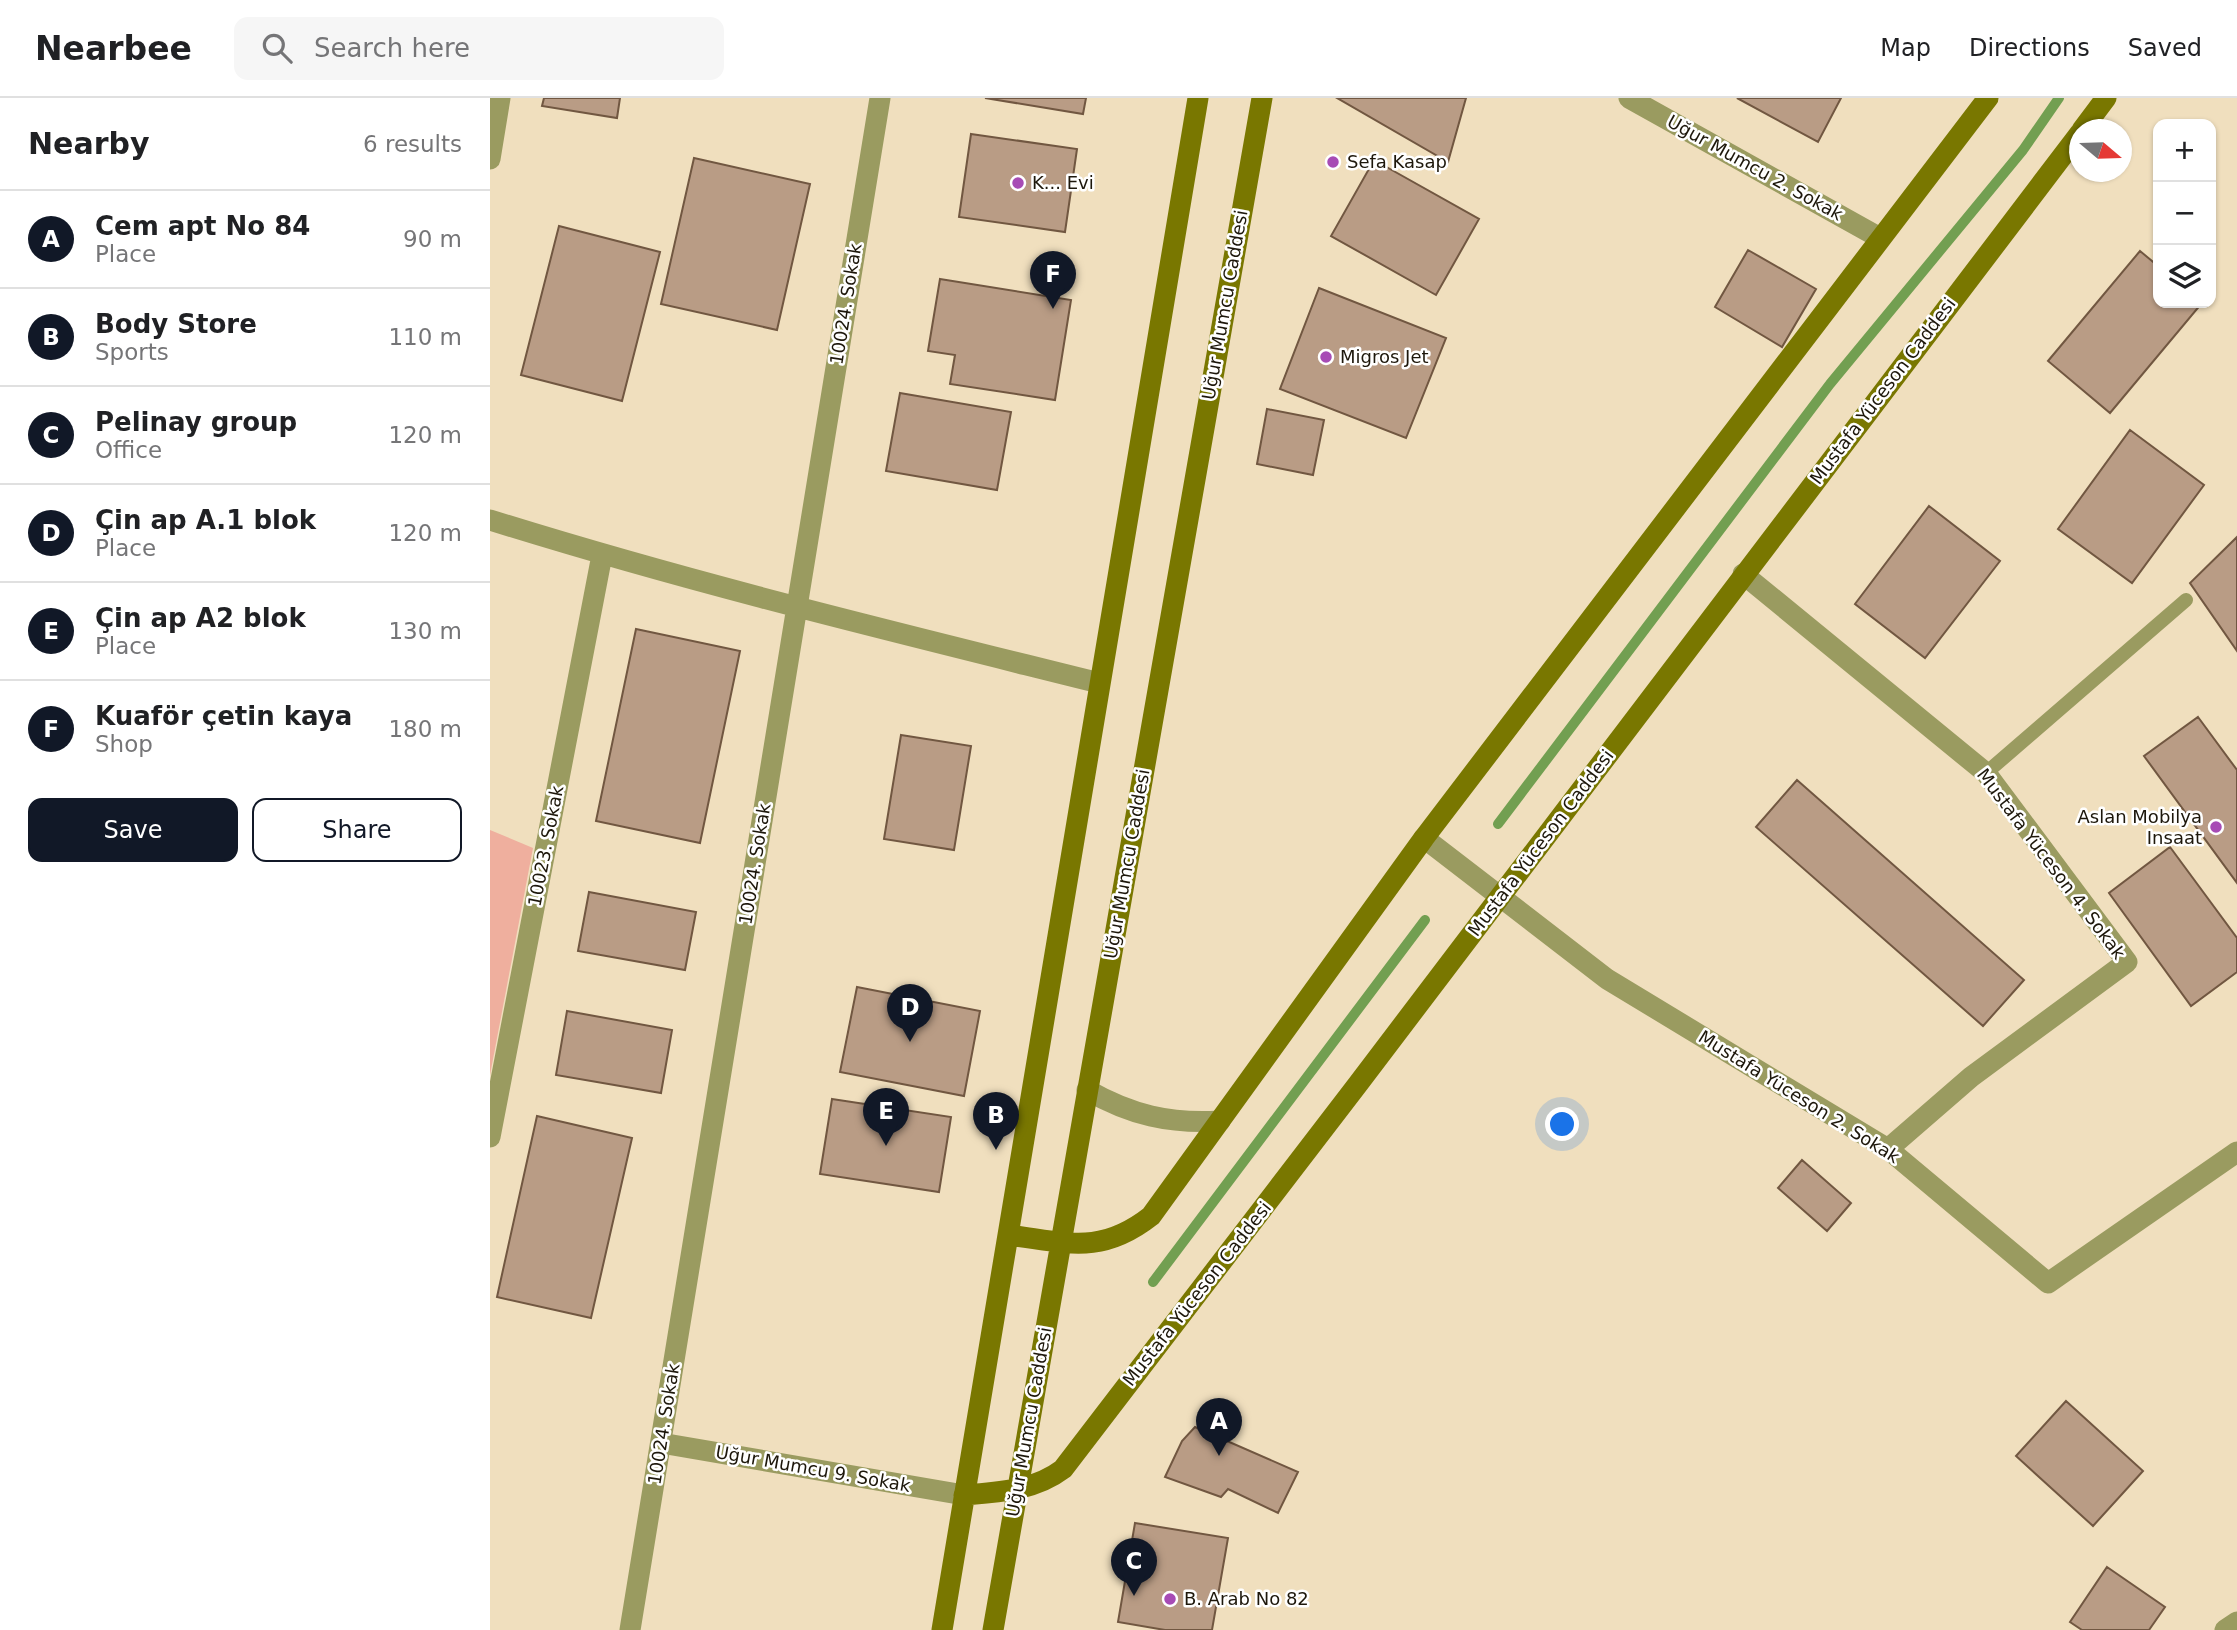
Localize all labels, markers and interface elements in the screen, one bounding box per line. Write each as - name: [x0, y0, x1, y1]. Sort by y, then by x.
- search box: [234, 17, 724, 80]
- text: Nearbee: [35, 29, 192, 68]
- icon: search: [258, 29, 296, 67]
- text: Search here: [314, 33, 470, 63]
- text: Map: [1880, 34, 1931, 62]
- text: Directions: [1969, 34, 2090, 62]
- text: Saved: [2128, 34, 2202, 62]
- street label: Uğur Mumcu 2. Sokak: [1664, 110, 1847, 225]
- north arrow: [2069, 119, 2132, 182]
- map controls: [2153, 119, 2216, 308]
- button: +: [2153, 119, 2216, 182]
- text: Nearby: [28, 126, 150, 161]
- text: 6 results: [363, 131, 462, 157]
- place label: Sefa Kasap: [1347, 151, 1447, 172]
- marker: Sefa Kasap: [1325, 154, 1341, 170]
- place label: K... Evi: [1032, 172, 1094, 193]
- marker: K... Evi: [1010, 175, 1026, 191]
- button: −: [2153, 182, 2216, 245]
- street label: Uğur Mumcu Caddesi: [1197, 208, 1252, 402]
- text: Cem apt No 84: [95, 211, 310, 241]
- text: A: [42, 226, 60, 252]
- text: 90 m: [403, 226, 462, 252]
- text: Place: [95, 241, 156, 267]
- street label: 10024. Sokak: [826, 241, 866, 366]
- button: layers: [2153, 245, 2216, 308]
- pin: F: [1030, 251, 1076, 309]
- street label: Mustafa Yüceson Caddesi: [1806, 293, 1960, 488]
- text: Body Store: [95, 309, 257, 339]
- text: B: [42, 324, 60, 350]
- text: 110 m: [388, 324, 462, 350]
- text: Sports: [95, 339, 169, 365]
- place label: Migros Jet: [1340, 346, 1429, 367]
- marker: Migros Jet: [1318, 349, 1334, 365]
- text: Pelinay group: [95, 407, 297, 437]
- text: C: [43, 422, 59, 448]
- text: 120 m: [388, 422, 462, 448]
- text: Office: [95, 437, 162, 463]
- text: Çin ap A.1 blok: [95, 505, 316, 535]
- text: D: [41, 520, 61, 546]
- text: 120 m: [388, 520, 462, 546]
- text: Place: [95, 535, 156, 561]
- text: Çin ap A2 blok: [95, 603, 306, 633]
- text: E: [43, 618, 59, 644]
- text: 130 m: [388, 618, 462, 644]
- text: Place: [95, 633, 156, 659]
- text: Kuaför çetin kaya: [95, 701, 352, 731]
- text: F: [43, 716, 59, 742]
- text: 180 m: [388, 716, 462, 742]
- text: Shop: [95, 731, 153, 757]
- street label: Mustafa Yüceson Caddesi: [1464, 745, 1618, 940]
- street label: Mustafa Yüceson 4. Sokak: [1973, 764, 2130, 964]
- street label: Uğur Mumcu Caddesi: [1099, 767, 1154, 961]
- street label: 10023. Sokak: [523, 783, 568, 908]
- button: Save: [28, 798, 238, 862]
- button: Share: [252, 798, 462, 862]
- street label: 10024. Sokak: [735, 801, 775, 926]
- place label: Aslan Mobilya Insaat: [2077, 806, 2202, 848]
- marker: Aslan Mobilya Insaat: [2208, 819, 2224, 835]
- pin: D: [887, 984, 933, 1042]
- street label: Mustafa Yüceson 2. Sokak: [1695, 1026, 1904, 1168]
- pin: E: [863, 1088, 909, 1146]
- pin: B: [973, 1092, 1019, 1150]
- your location: [1545, 1107, 1579, 1141]
- street label: Mustafa Yüceson Caddesi: [1118, 1197, 1275, 1390]
- street label: Uğur Mumcu Caddesi: [1001, 1325, 1056, 1519]
- street label: 10024. Sokak: [644, 1361, 684, 1486]
- pin: A: [1196, 1398, 1242, 1456]
- street label: Uğur Mumcu 9. Sokak: [714, 1441, 913, 1496]
- pin: C: [1111, 1538, 1157, 1596]
- place label: B. Arab No 82: [1184, 1588, 1309, 1609]
- marker: B. Arab No 82: [1162, 1591, 1178, 1607]

